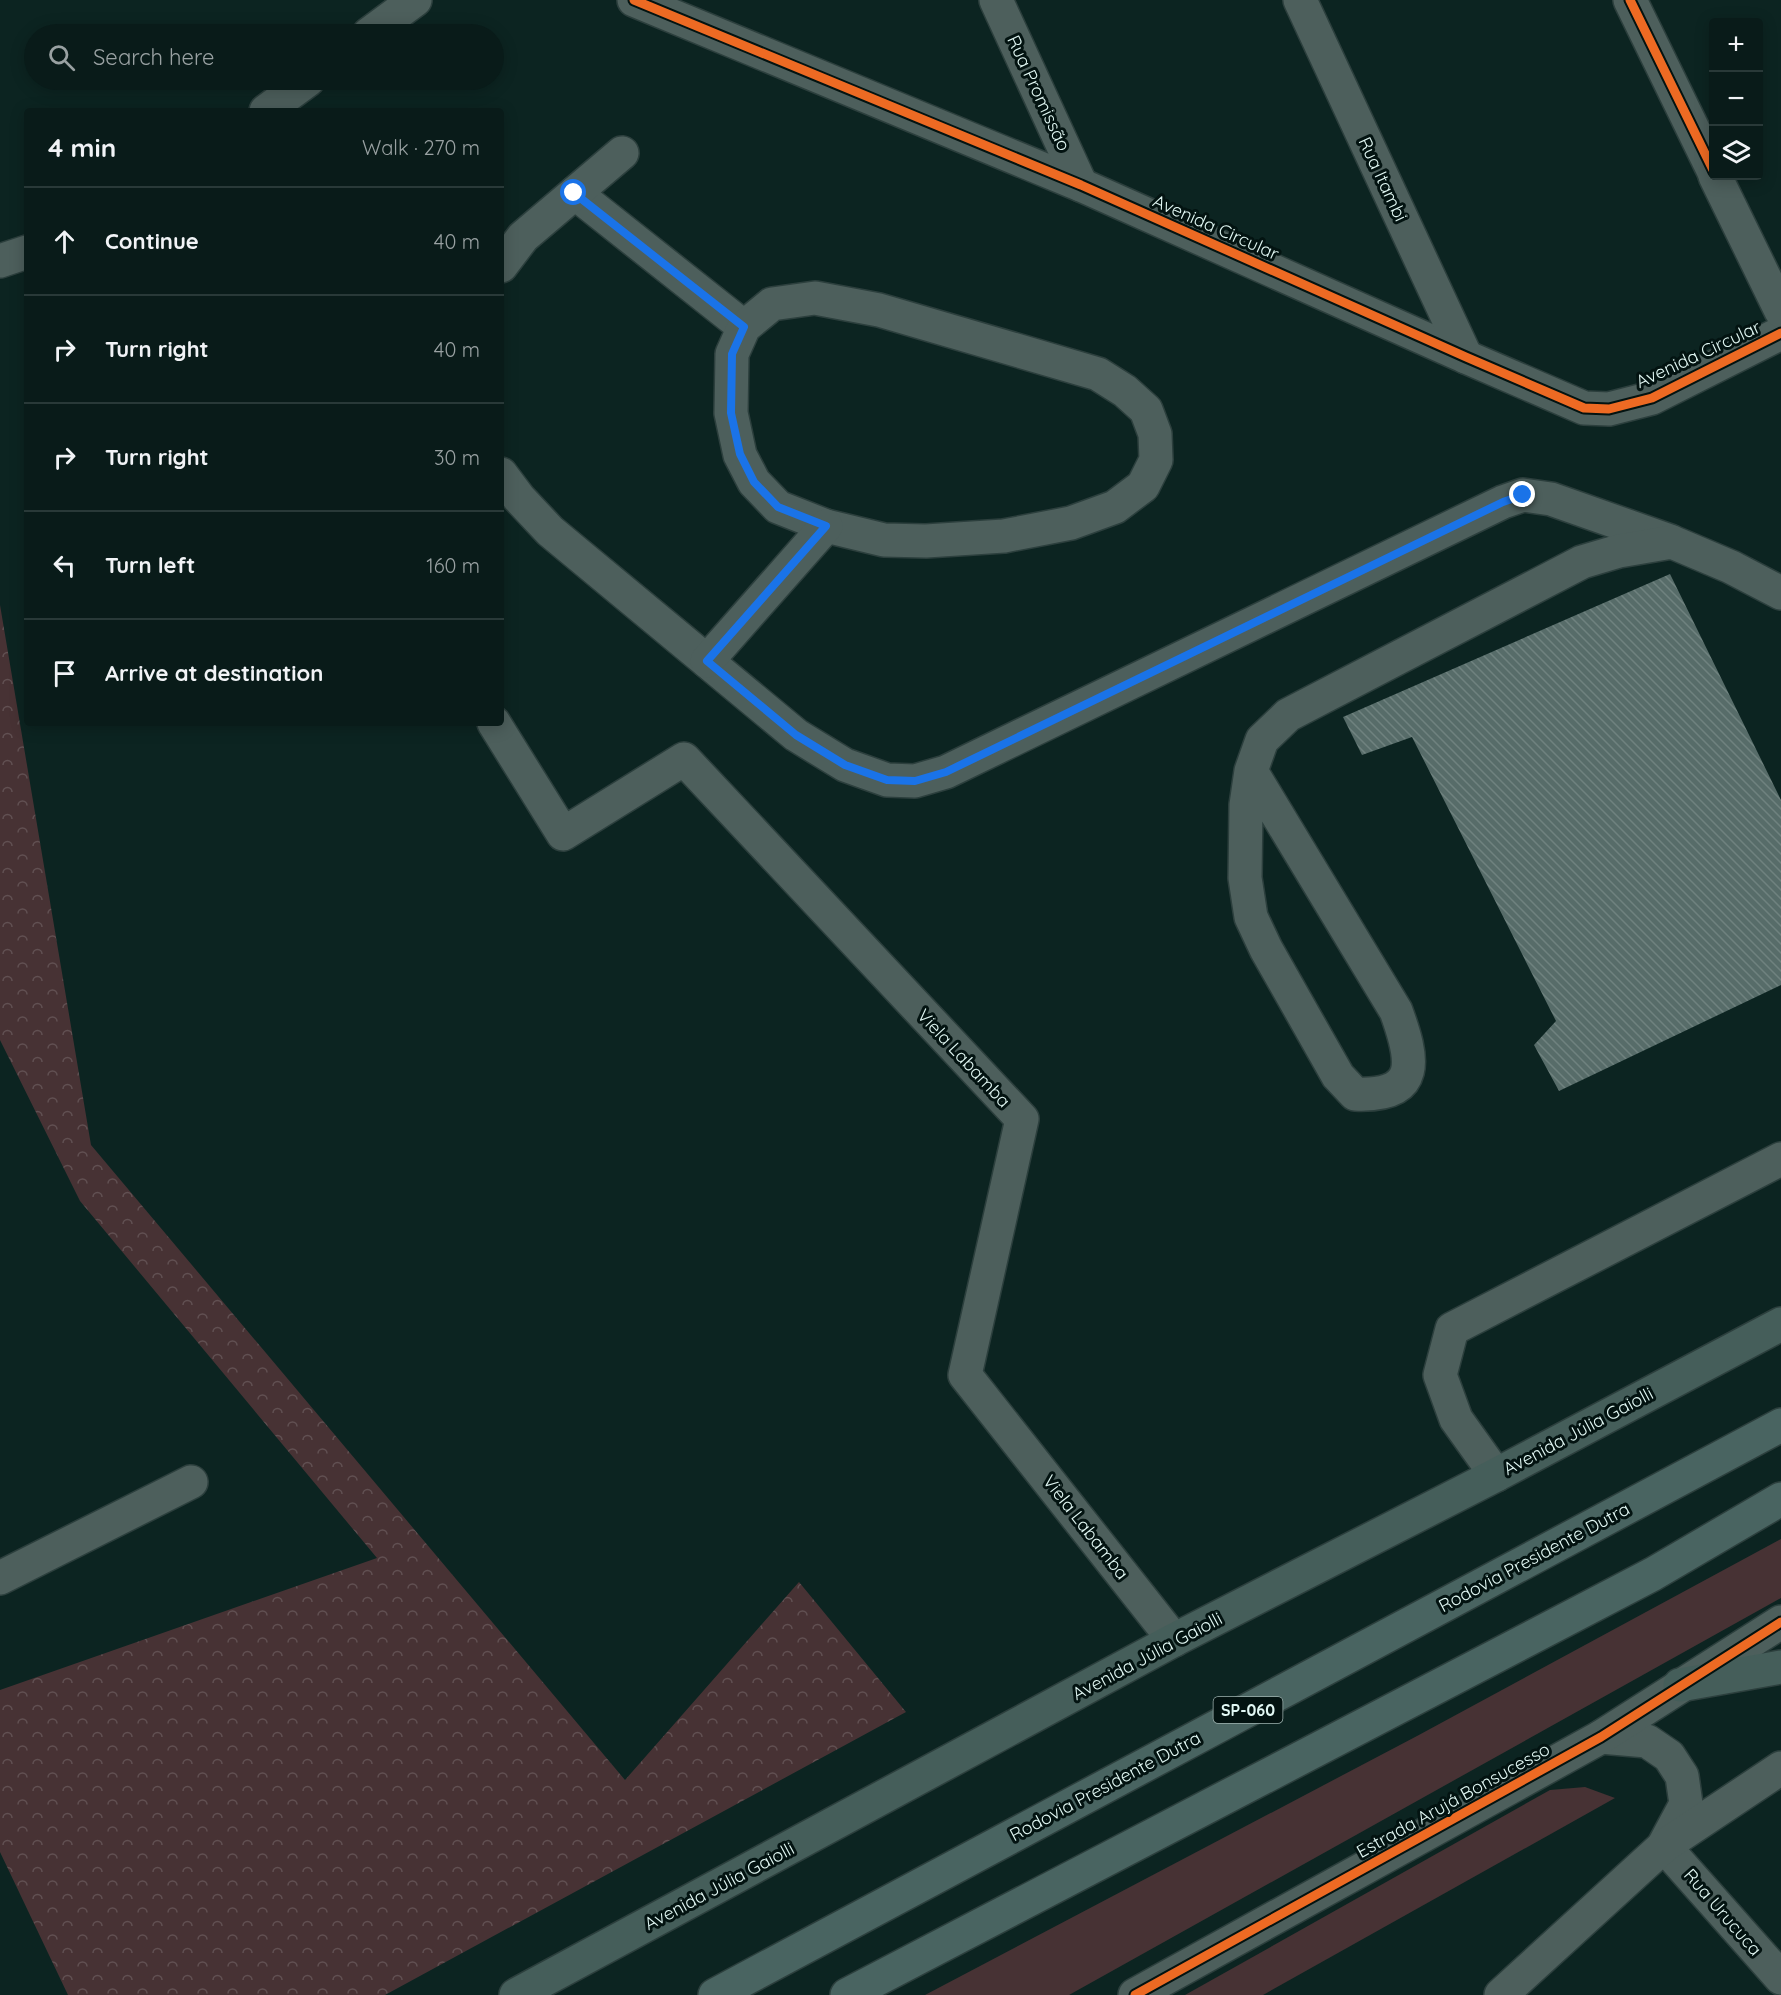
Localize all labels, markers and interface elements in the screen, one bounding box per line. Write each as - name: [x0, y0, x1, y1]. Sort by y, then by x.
- map controls: [1709, 18, 1763, 180]
- button: +: [1709, 18, 1763, 72]
- search box: [24, 24, 504, 90]
- street label: Rua Promissão: [1002, 31, 1076, 155]
- icon: search: [45, 41, 78, 74]
- text: Search here: [93, 43, 214, 71]
- button: −: [1709, 72, 1763, 126]
- button: layers: [1709, 126, 1763, 180]
- text: 4 min: [48, 131, 116, 164]
- street label: Rua Itambi: [1353, 133, 1413, 225]
- text: Walk · 270 m: [362, 135, 480, 160]
- route start: [560, 179, 586, 205]
- street label: Avenida Circular: [1149, 189, 1283, 265]
- icon: ahead: [48, 225, 81, 258]
- text: Continue: [105, 227, 199, 255]
- text: 40 m: [434, 229, 480, 254]
- street label: Avenida Circular: [1632, 315, 1764, 393]
- icon: right: [48, 333, 81, 366]
- text: Turn right: [105, 335, 209, 363]
- text: 40 m: [434, 337, 480, 362]
- icon: right: [48, 441, 81, 474]
- text: Turn right: [105, 443, 209, 471]
- text: 30 m: [434, 445, 480, 470]
- route end: [1509, 481, 1535, 507]
- icon: left: [48, 549, 81, 582]
- text: Turn left: [105, 551, 195, 579]
- text: 160 m: [426, 553, 480, 578]
- icon: arrive: [48, 657, 81, 690]
- text: Arrive at destination: [105, 659, 323, 687]
- street label: Viela Labamba: [912, 1004, 1016, 1112]
- street label: Avenida Júlia Gaiolli: [1499, 1382, 1657, 1480]
- street label: Viela Labamba: [1038, 1470, 1134, 1584]
- street label: Rodovia Presidente Dutra: [1435, 1497, 1633, 1617]
- street label: Avenida Júlia Gaiolli: [1068, 1607, 1226, 1705]
- road number: SP-060: [1214, 1697, 1282, 1723]
- street label: Rodovia Presidente Dutra: [1006, 1726, 1204, 1846]
- street label: Estrada Arujá Bonsucesso: [1352, 1737, 1554, 1863]
- street label: Avenida Júlia Gaiolli: [640, 1837, 798, 1935]
- street label: Rua Urucuca: [1679, 1864, 1767, 1960]

